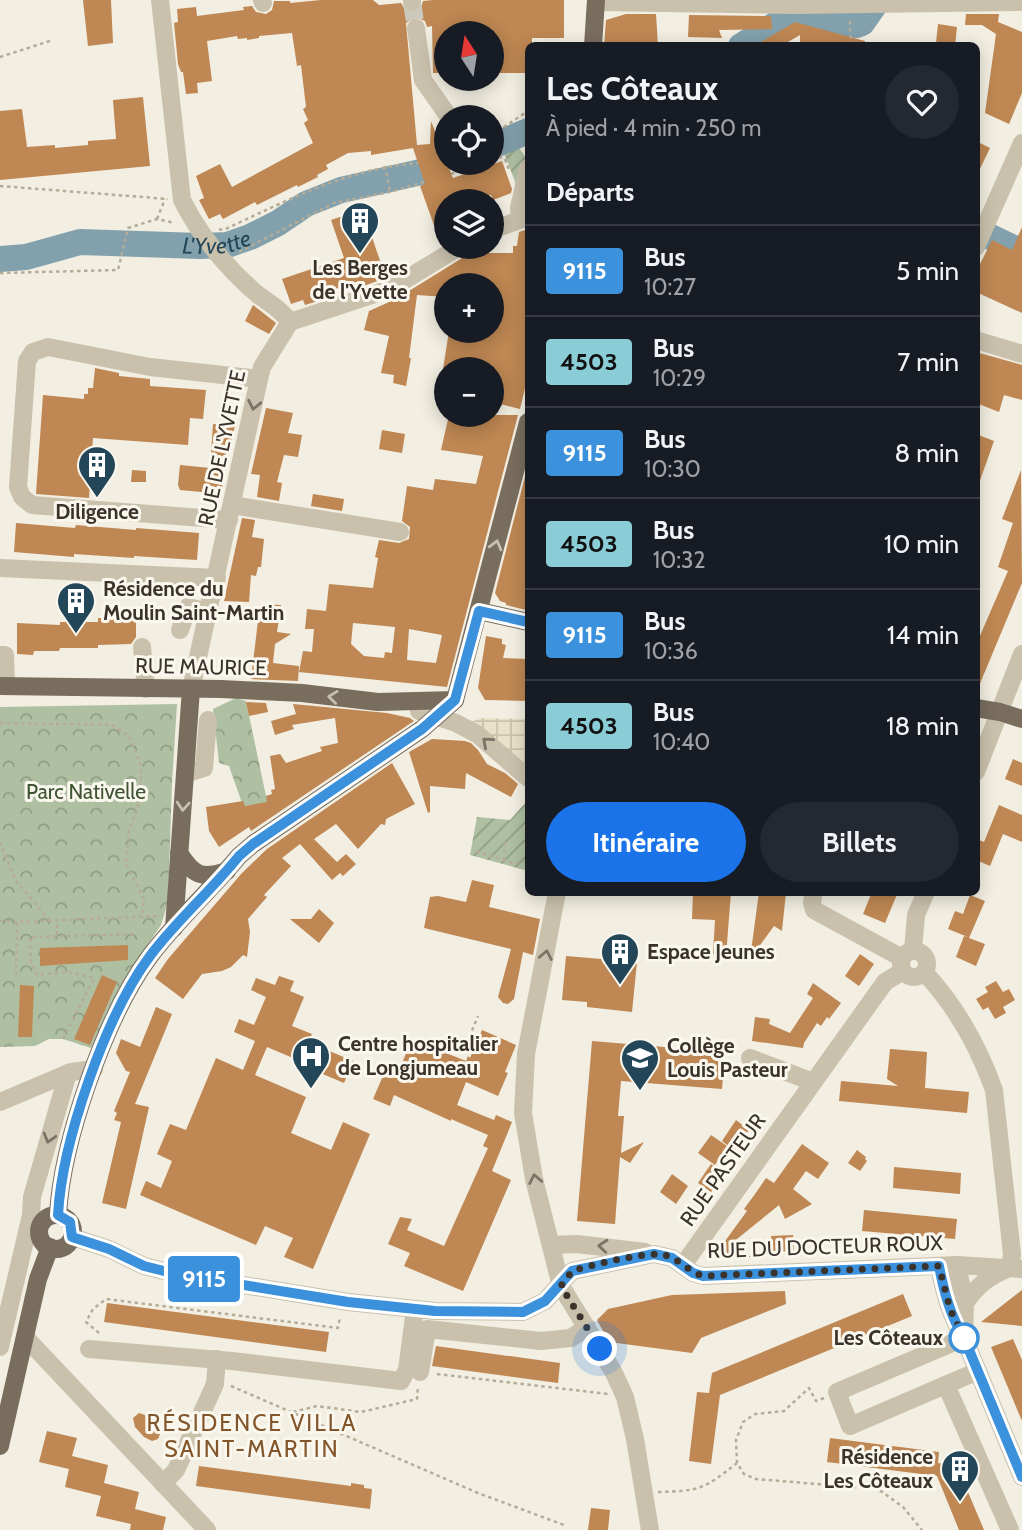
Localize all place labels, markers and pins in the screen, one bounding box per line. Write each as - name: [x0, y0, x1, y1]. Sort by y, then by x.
- building icon: Les Berges de l'Yvette: [339, 200, 381, 255]
- place label: Les Berges de l'Yvette: [312, 255, 408, 304]
- building icon: Diligence: [76, 444, 118, 499]
- place label: Diligence: [55, 499, 139, 524]
- place label: Résidence du Moulin Saint-Martin: [103, 576, 284, 625]
- building icon: Résidence du Moulin Saint-Martin: [55, 580, 97, 635]
- building icon: Espace Jeunes: [599, 931, 641, 986]
- place label: Espace Jeunes: [647, 939, 775, 964]
- place label: Centre hospitalier de Longjumeau: [338, 1031, 498, 1080]
- place label: Collège Louis Pasteur: [667, 1033, 788, 1082]
- hospital icon: Centre hospitalier de Longjumeau: [290, 1035, 332, 1090]
- school or university icon: Collège Louis Pasteur: [619, 1037, 661, 1092]
- marker: Les Côteaux: [949, 1323, 979, 1353]
- place label: Les Côteaux: [833, 1325, 944, 1350]
- place label: Résidence Les Côteaux: [823, 1444, 934, 1493]
- building icon: Résidence Les Côteaux: [939, 1448, 981, 1503]

